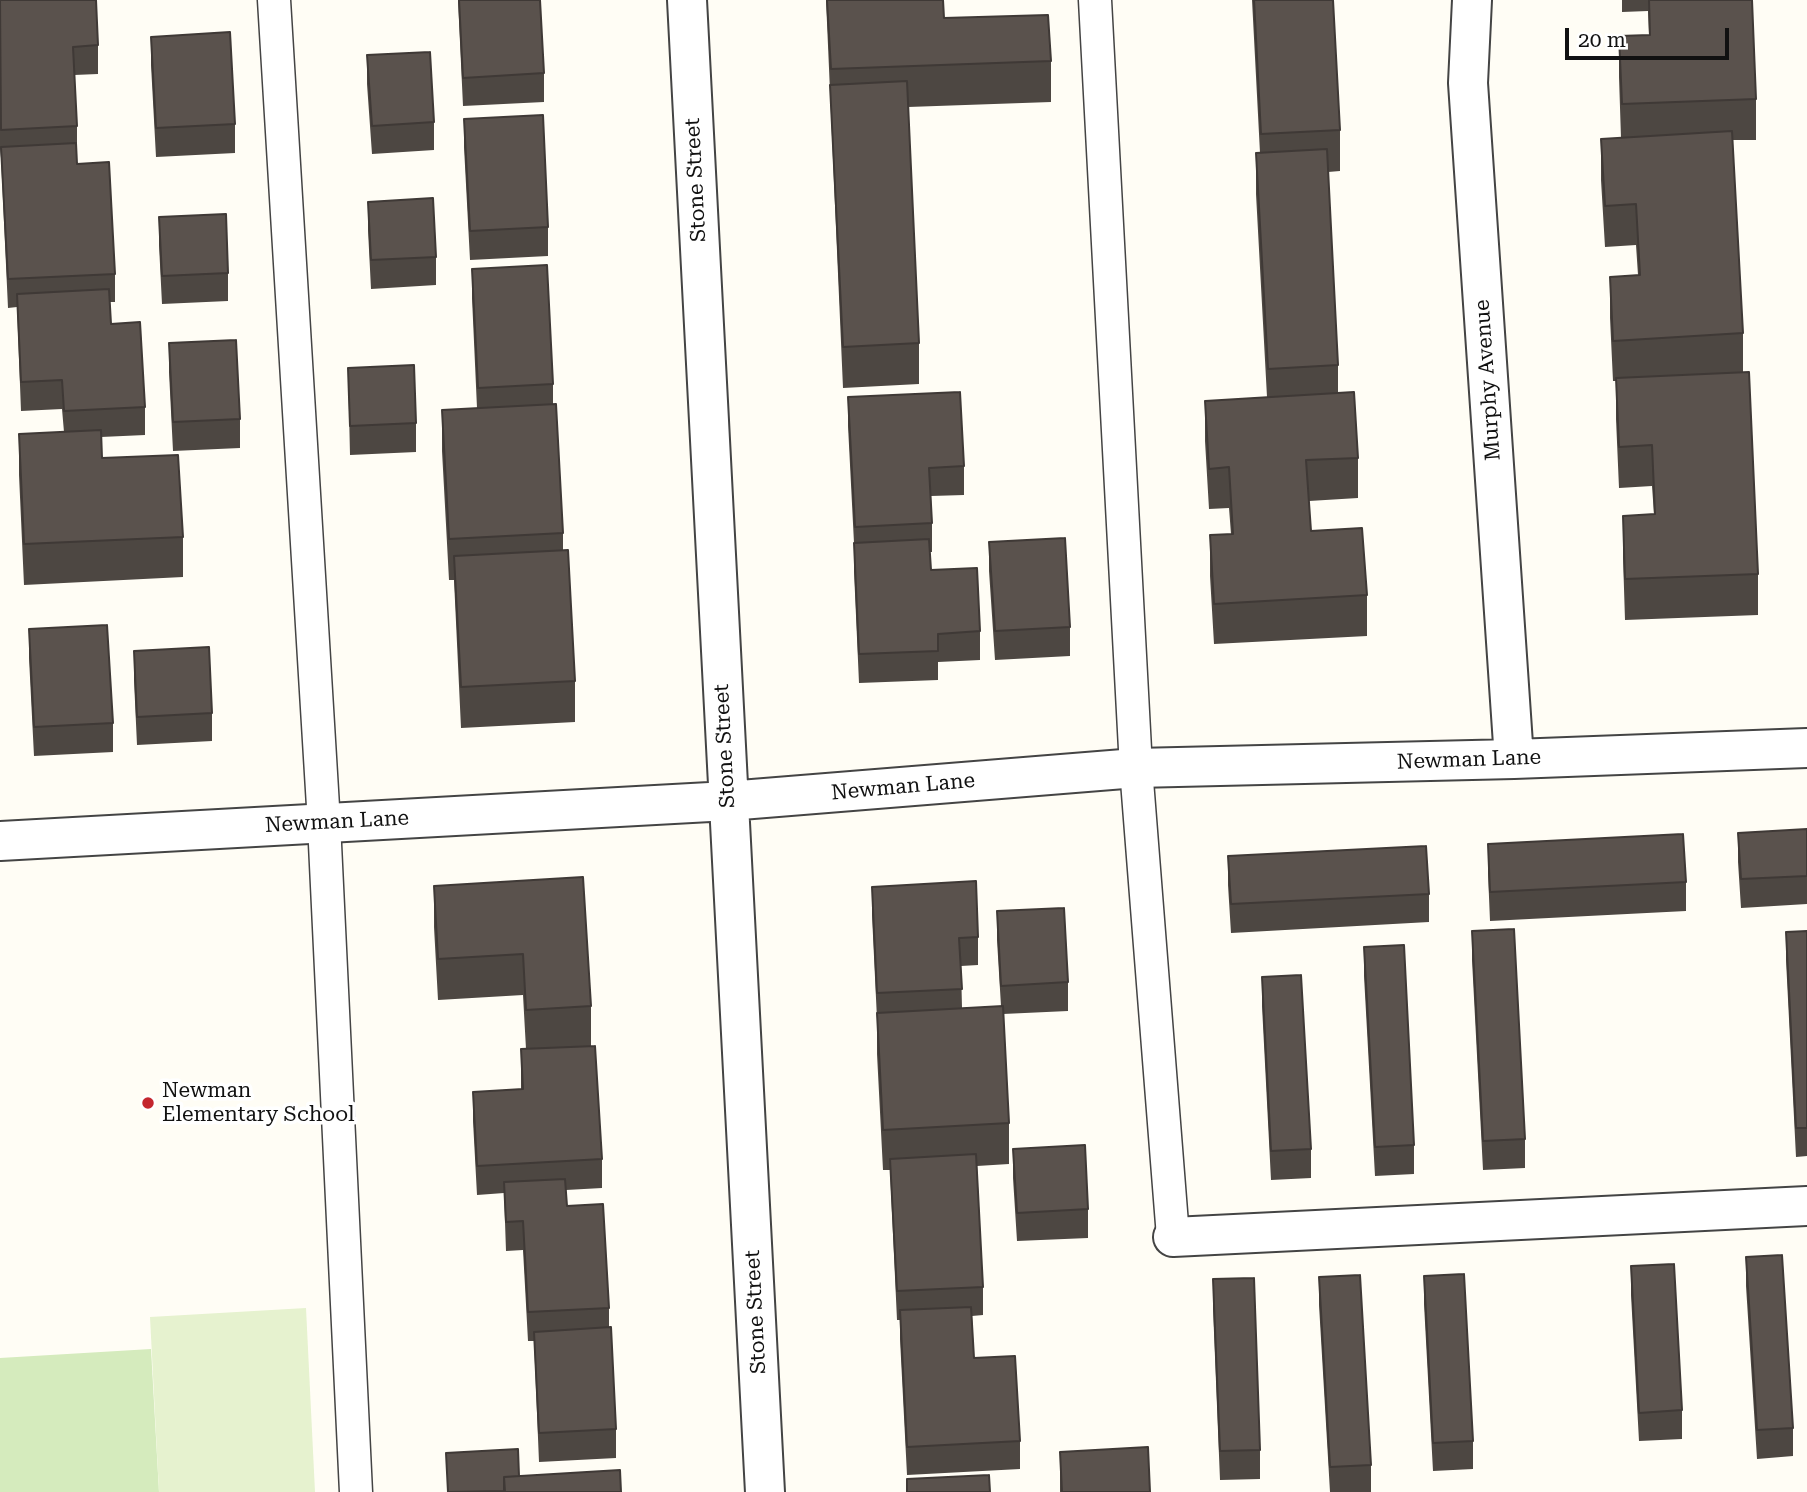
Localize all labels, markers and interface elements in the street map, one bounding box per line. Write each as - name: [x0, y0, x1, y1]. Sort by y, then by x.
- scale bar: [1569, 14, 1734, 58]
- text: 20 m: [1578, 28, 1626, 52]
- street label: Stone Street: [680, 117, 712, 243]
- street label: Murphy Avenue: [1470, 298, 1506, 462]
- street label: Stone Street: [709, 683, 741, 809]
- street label: Newman Lane: [1396, 745, 1542, 775]
- street label: Newman Lane: [830, 768, 976, 806]
- street label: Newman Lane: [264, 806, 410, 838]
- place label: Newman Elementary School: [162, 1078, 355, 1128]
- marker: Newman Elementary School: [140, 1095, 156, 1111]
- street label: Stone Street: [740, 1249, 772, 1375]

